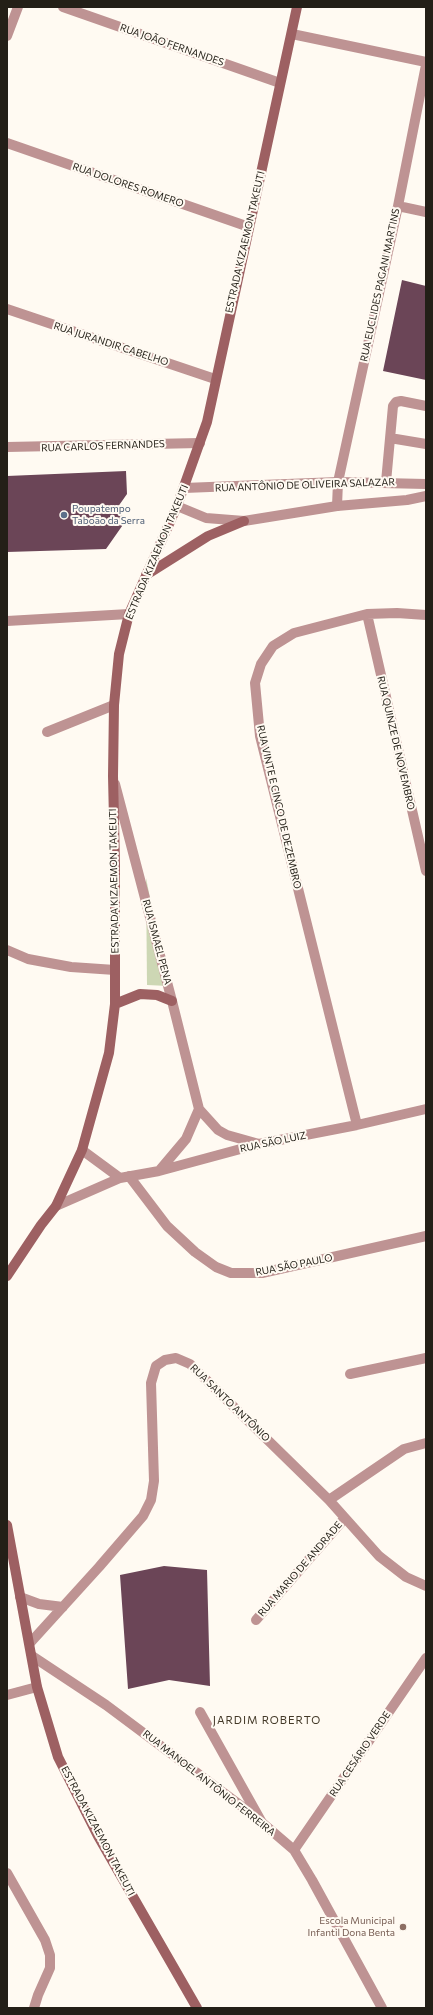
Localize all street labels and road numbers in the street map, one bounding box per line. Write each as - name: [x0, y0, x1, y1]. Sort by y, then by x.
- street label: RUA JOÃO FERNANDES: [118, 22, 226, 68]
- street label: RUA DOLORES ROMERO: [71, 160, 185, 210]
- street label: ESTRADA KIZAEMON TAKEUTI: [223, 170, 267, 314]
- street label: RUA EUCLIDES PAGANI MARTINS: [358, 207, 402, 363]
- street label: RUA JURANDIR CABELHO: [52, 320, 170, 368]
- street label: RUA CARLOS FERNANDES: [41, 438, 165, 454]
- street label: RUA ANTÔNIO DE OLIVEIRA SALAZAR: [215, 476, 395, 494]
- street label: ESTRADA KIZAEMON TAKEUTI: [123, 483, 191, 621]
- street label: RUA QUINZE DE NOVEMBRO: [375, 675, 417, 811]
- street label: RUA VINTE E CINCO DE DEZEMBRO: [254, 724, 304, 890]
- street label: ESTRADA KIZAEMON TAKEUTI: [107, 808, 121, 954]
- street label: RUA ISMAEL PENA: [140, 898, 174, 986]
- street label: RUA SÃO LUIZ: [239, 1129, 307, 1155]
- street label: RUA SÃO PAULO: [254, 1252, 334, 1278]
- street label: RUA SANTO ANTÔNIO: [188, 1362, 272, 1444]
- street label: RUA MARIO DE ANDRADE: [255, 1519, 345, 1619]
- street label: RUA CESÁRIO VERDE: [327, 1709, 393, 1799]
- street label: RUA MANOEL ANTÔNIO FERREIRA: [140, 1728, 278, 1838]
- street label: ESTRADA KIZAEMON TAKEUTI: [59, 1764, 137, 1898]

